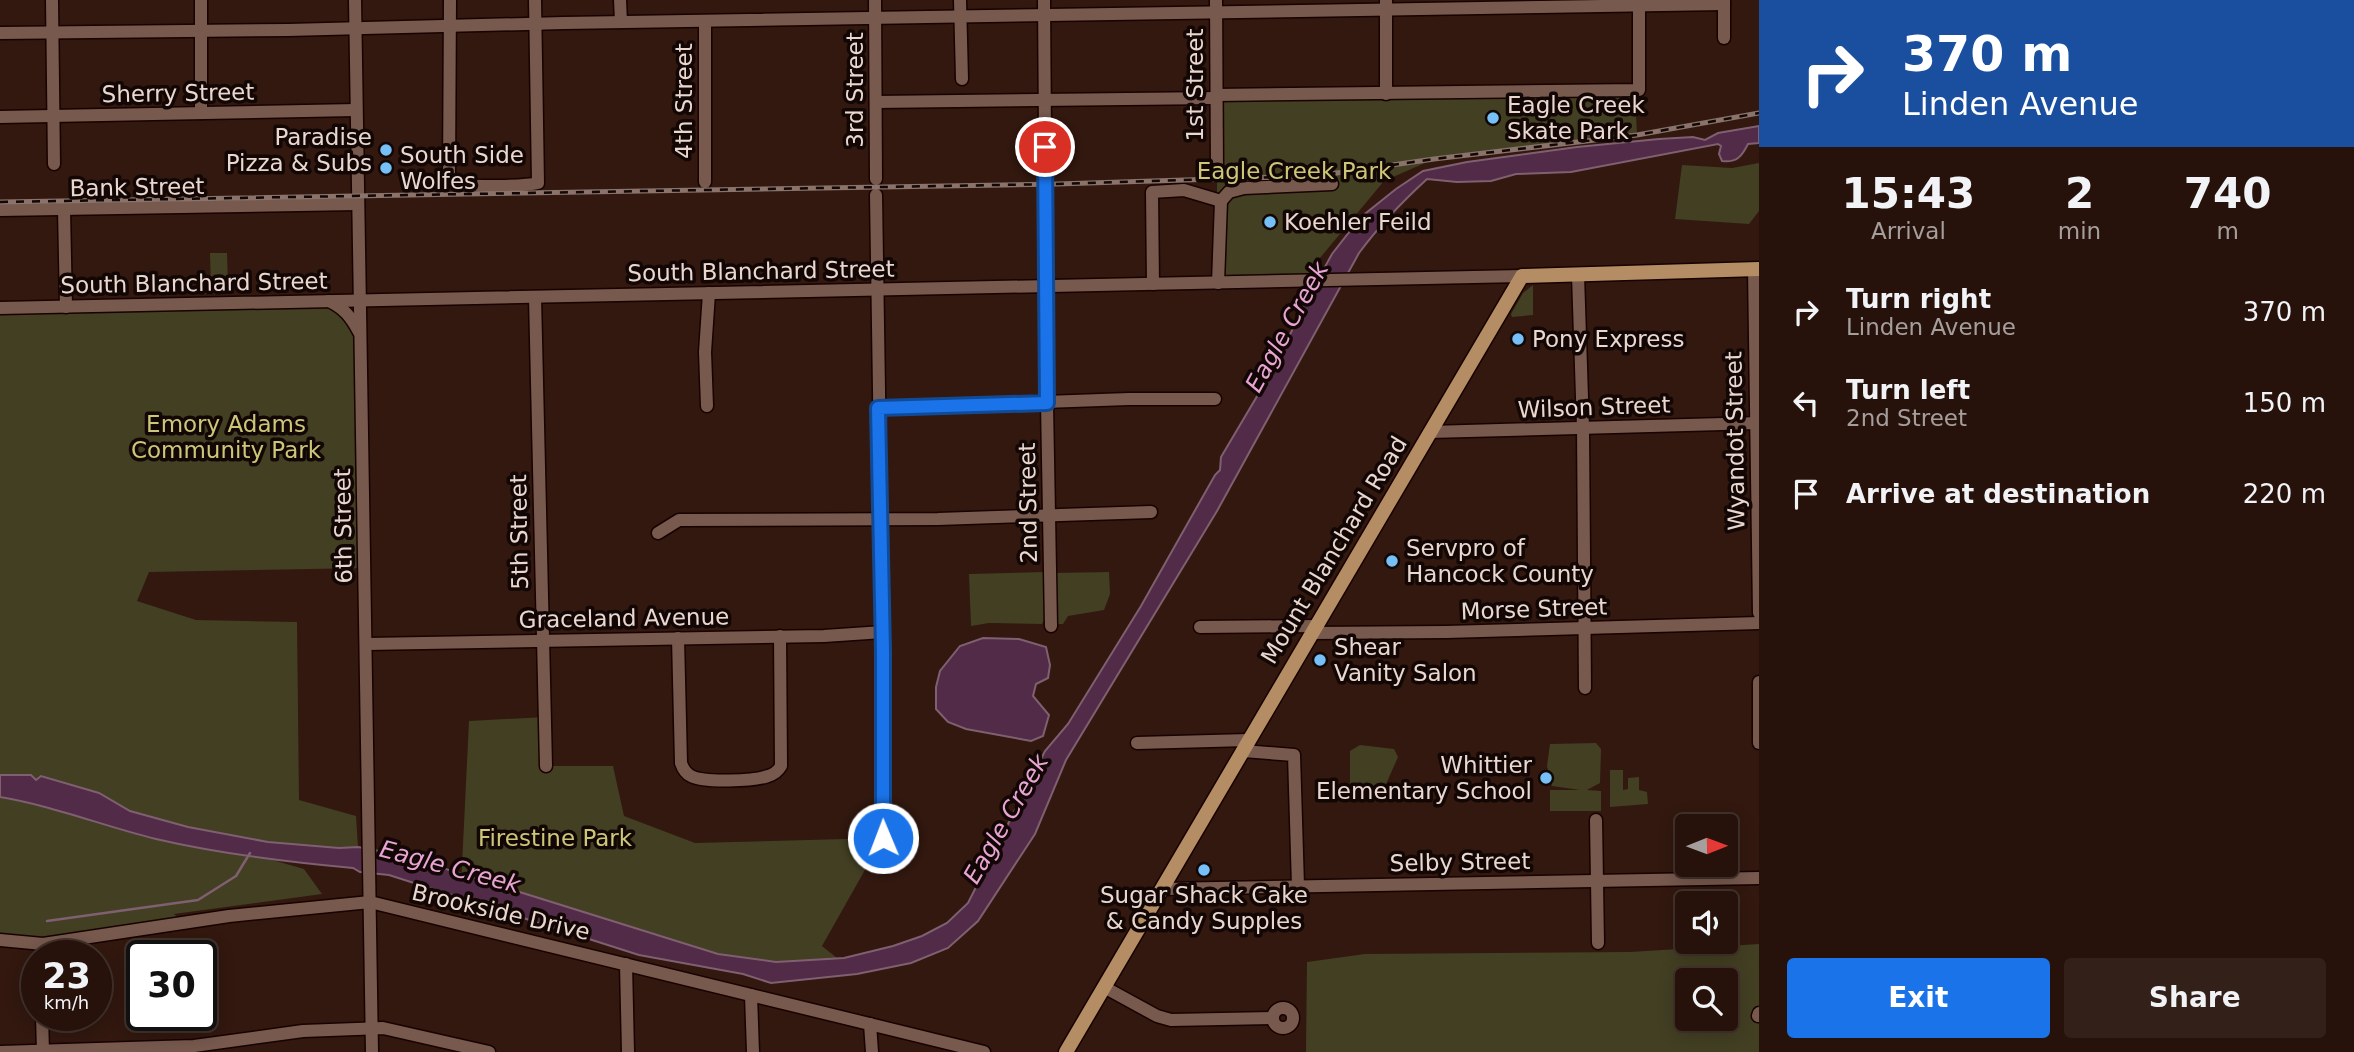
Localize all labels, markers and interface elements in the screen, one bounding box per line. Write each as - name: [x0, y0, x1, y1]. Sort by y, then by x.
- text: 370 m: [1902, 26, 2072, 83]
- icon: right: [1787, 28, 1878, 119]
- street label: 1st Street: [1182, 29, 1208, 141]
- street label: 3rd Street: [842, 32, 868, 148]
- street label: 4th Street: [671, 43, 697, 159]
- street label: Sherry Street: [101, 79, 255, 107]
- text: Linden Avenue: [1902, 85, 2138, 123]
- place label: Eagle Creek Skate Park: [1507, 92, 1645, 144]
- marker: Eagle Creek Skate Park: [1485, 110, 1501, 126]
- pin: [1015, 117, 1075, 177]
- place label: Paradise Pizza & Subs: [226, 124, 372, 176]
- icon: arrive: [1026, 128, 1064, 166]
- marker: Paradise Pizza & Subs: [378, 142, 394, 158]
- place label: South Side Wolfes: [400, 142, 524, 194]
- park label: Eagle Creek Park: [1197, 158, 1392, 184]
- marker: South Side Wolfes: [378, 160, 394, 176]
- text: 15:43: [1842, 169, 1975, 218]
- text: 2: [2065, 169, 2094, 218]
- text: 740: [2184, 169, 2271, 218]
- street label: Bank Street: [69, 173, 205, 201]
- place label: Koehler Feild: [1284, 209, 1432, 235]
- marker: Koehler Feild: [1262, 214, 1278, 230]
- text: Arrival: [1871, 218, 1946, 244]
- text: min: [2058, 218, 2101, 244]
- text: m: [2216, 218, 2239, 244]
- street label: South Blanchard Street: [627, 256, 895, 286]
- water label: Eagle Creek: [1240, 256, 1335, 397]
- street label: South Blanchard Street: [60, 268, 328, 298]
- text: Turn right: [1846, 284, 1991, 314]
- icon: right: [1787, 293, 1825, 331]
- text: 370 m: [2243, 297, 2326, 327]
- text: Linden Avenue: [1846, 314, 2016, 340]
- place label: Pony Express: [1532, 326, 1684, 352]
- marker: Pony Express: [1510, 331, 1526, 347]
- street label: Wyandot Street: [1720, 351, 1750, 531]
- text: Turn left: [1846, 375, 1970, 405]
- icon: left: [1787, 384, 1825, 422]
- text: 150 m: [2243, 388, 2326, 418]
- street label: Wilson Street: [1517, 391, 1671, 423]
- text: 2nd Street: [1846, 405, 1967, 431]
- park label: Emory Adams Community Park: [131, 411, 322, 463]
- street label: Mount Blanchard Road: [1256, 432, 1412, 668]
- street label: 2nd Street: [1014, 442, 1042, 564]
- street label: 6th Street: [329, 468, 357, 584]
- street label: 5th Street: [505, 474, 533, 590]
- icon: arrive: [1787, 475, 1825, 513]
- text: Arrive at destination: [1846, 479, 2150, 509]
- text: 220 m: [2243, 479, 2326, 509]
- place label: Servpro of Hancock County: [1406, 535, 1594, 587]
- marker: Servpro of Hancock County: [1384, 553, 1400, 569]
- street label: Morse Street: [1460, 593, 1608, 625]
- street label: Graceland Avenue: [518, 603, 730, 633]
- place label: Shear Vanity Salon: [1334, 634, 1477, 686]
- marker: Shear Vanity Salon: [1312, 652, 1328, 668]
- water label: Eagle Creek: [958, 749, 1055, 888]
- place label: Whittier Elementary School: [1316, 752, 1533, 804]
- marker: Whittier Elementary School: [1538, 770, 1554, 786]
- position arrow: [846, 801, 920, 875]
- north arrow: [1675, 814, 1738, 877]
- map controls: [1675, 814, 1738, 1031]
- park label: Firestine Park: [478, 825, 633, 851]
- water label: Eagle Creek: [377, 835, 524, 899]
- street label: Selby Street: [1390, 848, 1530, 876]
- marker: Sugar Shack Cake & Candy Supples: [1196, 862, 1212, 878]
- street label: Brookside Drive: [409, 879, 593, 945]
- place label: Sugar Shack Cake & Candy Supples: [1100, 882, 1308, 934]
- button: sound: [1675, 891, 1738, 954]
- speed limit sign: 30: [126, 940, 217, 1031]
- text: 23: [42, 956, 91, 996]
- button: Exit: [1787, 958, 2050, 1038]
- button: Share: [2064, 958, 2326, 1038]
- button: search: [1675, 968, 1738, 1031]
- text: km/h: [44, 992, 89, 1013]

